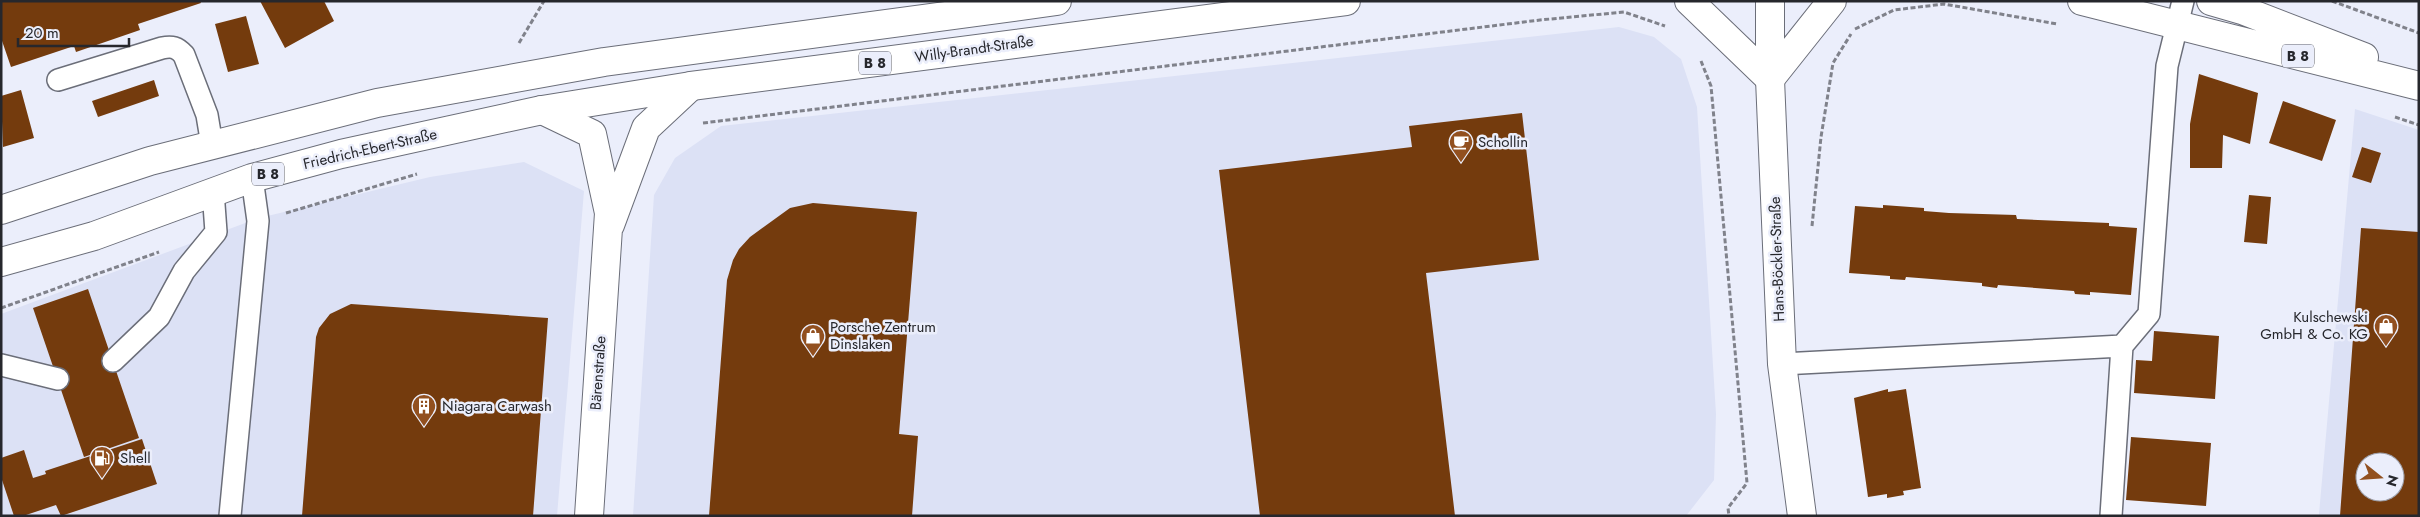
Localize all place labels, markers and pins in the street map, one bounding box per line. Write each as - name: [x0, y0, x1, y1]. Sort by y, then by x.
- cafe icon: Schollin: [1448, 129, 1474, 163]
- place label: Schollin: [1478, 131, 1528, 153]
- place label: Kulschewski GmbH & Co. KG: [2260, 306, 2368, 345]
- shop icon: Kulschewski GmbH & Co. KG: [2373, 313, 2399, 347]
- place label: Porsche Zentrum Dinslaken: [830, 316, 936, 355]
- shop icon: Porsche Zentrum Dinslaken: [800, 323, 826, 357]
- building icon: Niagara Carwash: [411, 393, 437, 427]
- place label: Niagara Carwash: [442, 395, 552, 417]
- fuel station icon: Shell: [89, 445, 115, 479]
- place label: Shell: [120, 447, 151, 469]

